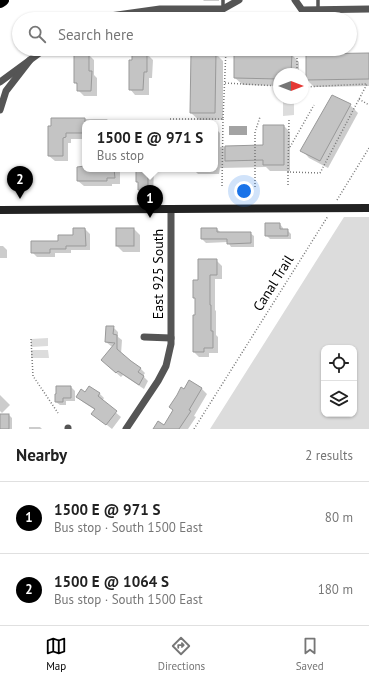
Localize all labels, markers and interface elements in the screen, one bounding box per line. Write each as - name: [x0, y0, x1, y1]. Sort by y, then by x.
- search box: [12, 12, 357, 56]
- icon: search: [26, 23, 48, 45]
- text: Search here: [58, 25, 134, 44]
- north arrow: [273, 68, 309, 104]
- popup: [82, 120, 218, 172]
- text: 1500 E @ 971 S: [97, 128, 203, 147]
- text: Bus stop: [97, 147, 144, 164]
- pin: 2: [7, 166, 33, 199]
- your location: [234, 181, 254, 201]
- pin: 1: [137, 185, 163, 218]
- street label: East 925 South: [149, 229, 167, 319]
- street label: Canal Trail: [249, 252, 297, 314]
- map controls: [321, 345, 357, 417]
- button: locate: [321, 345, 357, 381]
- button: layers: [321, 381, 357, 417]
- text: Nearby: [16, 444, 67, 466]
- text: 2 results: [305, 447, 353, 464]
- text: 1500 E @ 971 S: [54, 500, 160, 519]
- text: 1: [25, 509, 33, 526]
- text: 80 m: [325, 509, 353, 526]
- text: Bus stop · South 1500 East: [54, 519, 203, 536]
- text: 1500 E @ 1064 S: [54, 572, 169, 591]
- text: 2: [25, 581, 33, 598]
- text: 180 m: [318, 581, 353, 598]
- text: Bus stop · South 1500 East: [54, 591, 203, 608]
- tab: Map: [45, 635, 67, 673]
- tab: Directions: [158, 635, 205, 673]
- tab: Saved: [296, 635, 324, 673]

